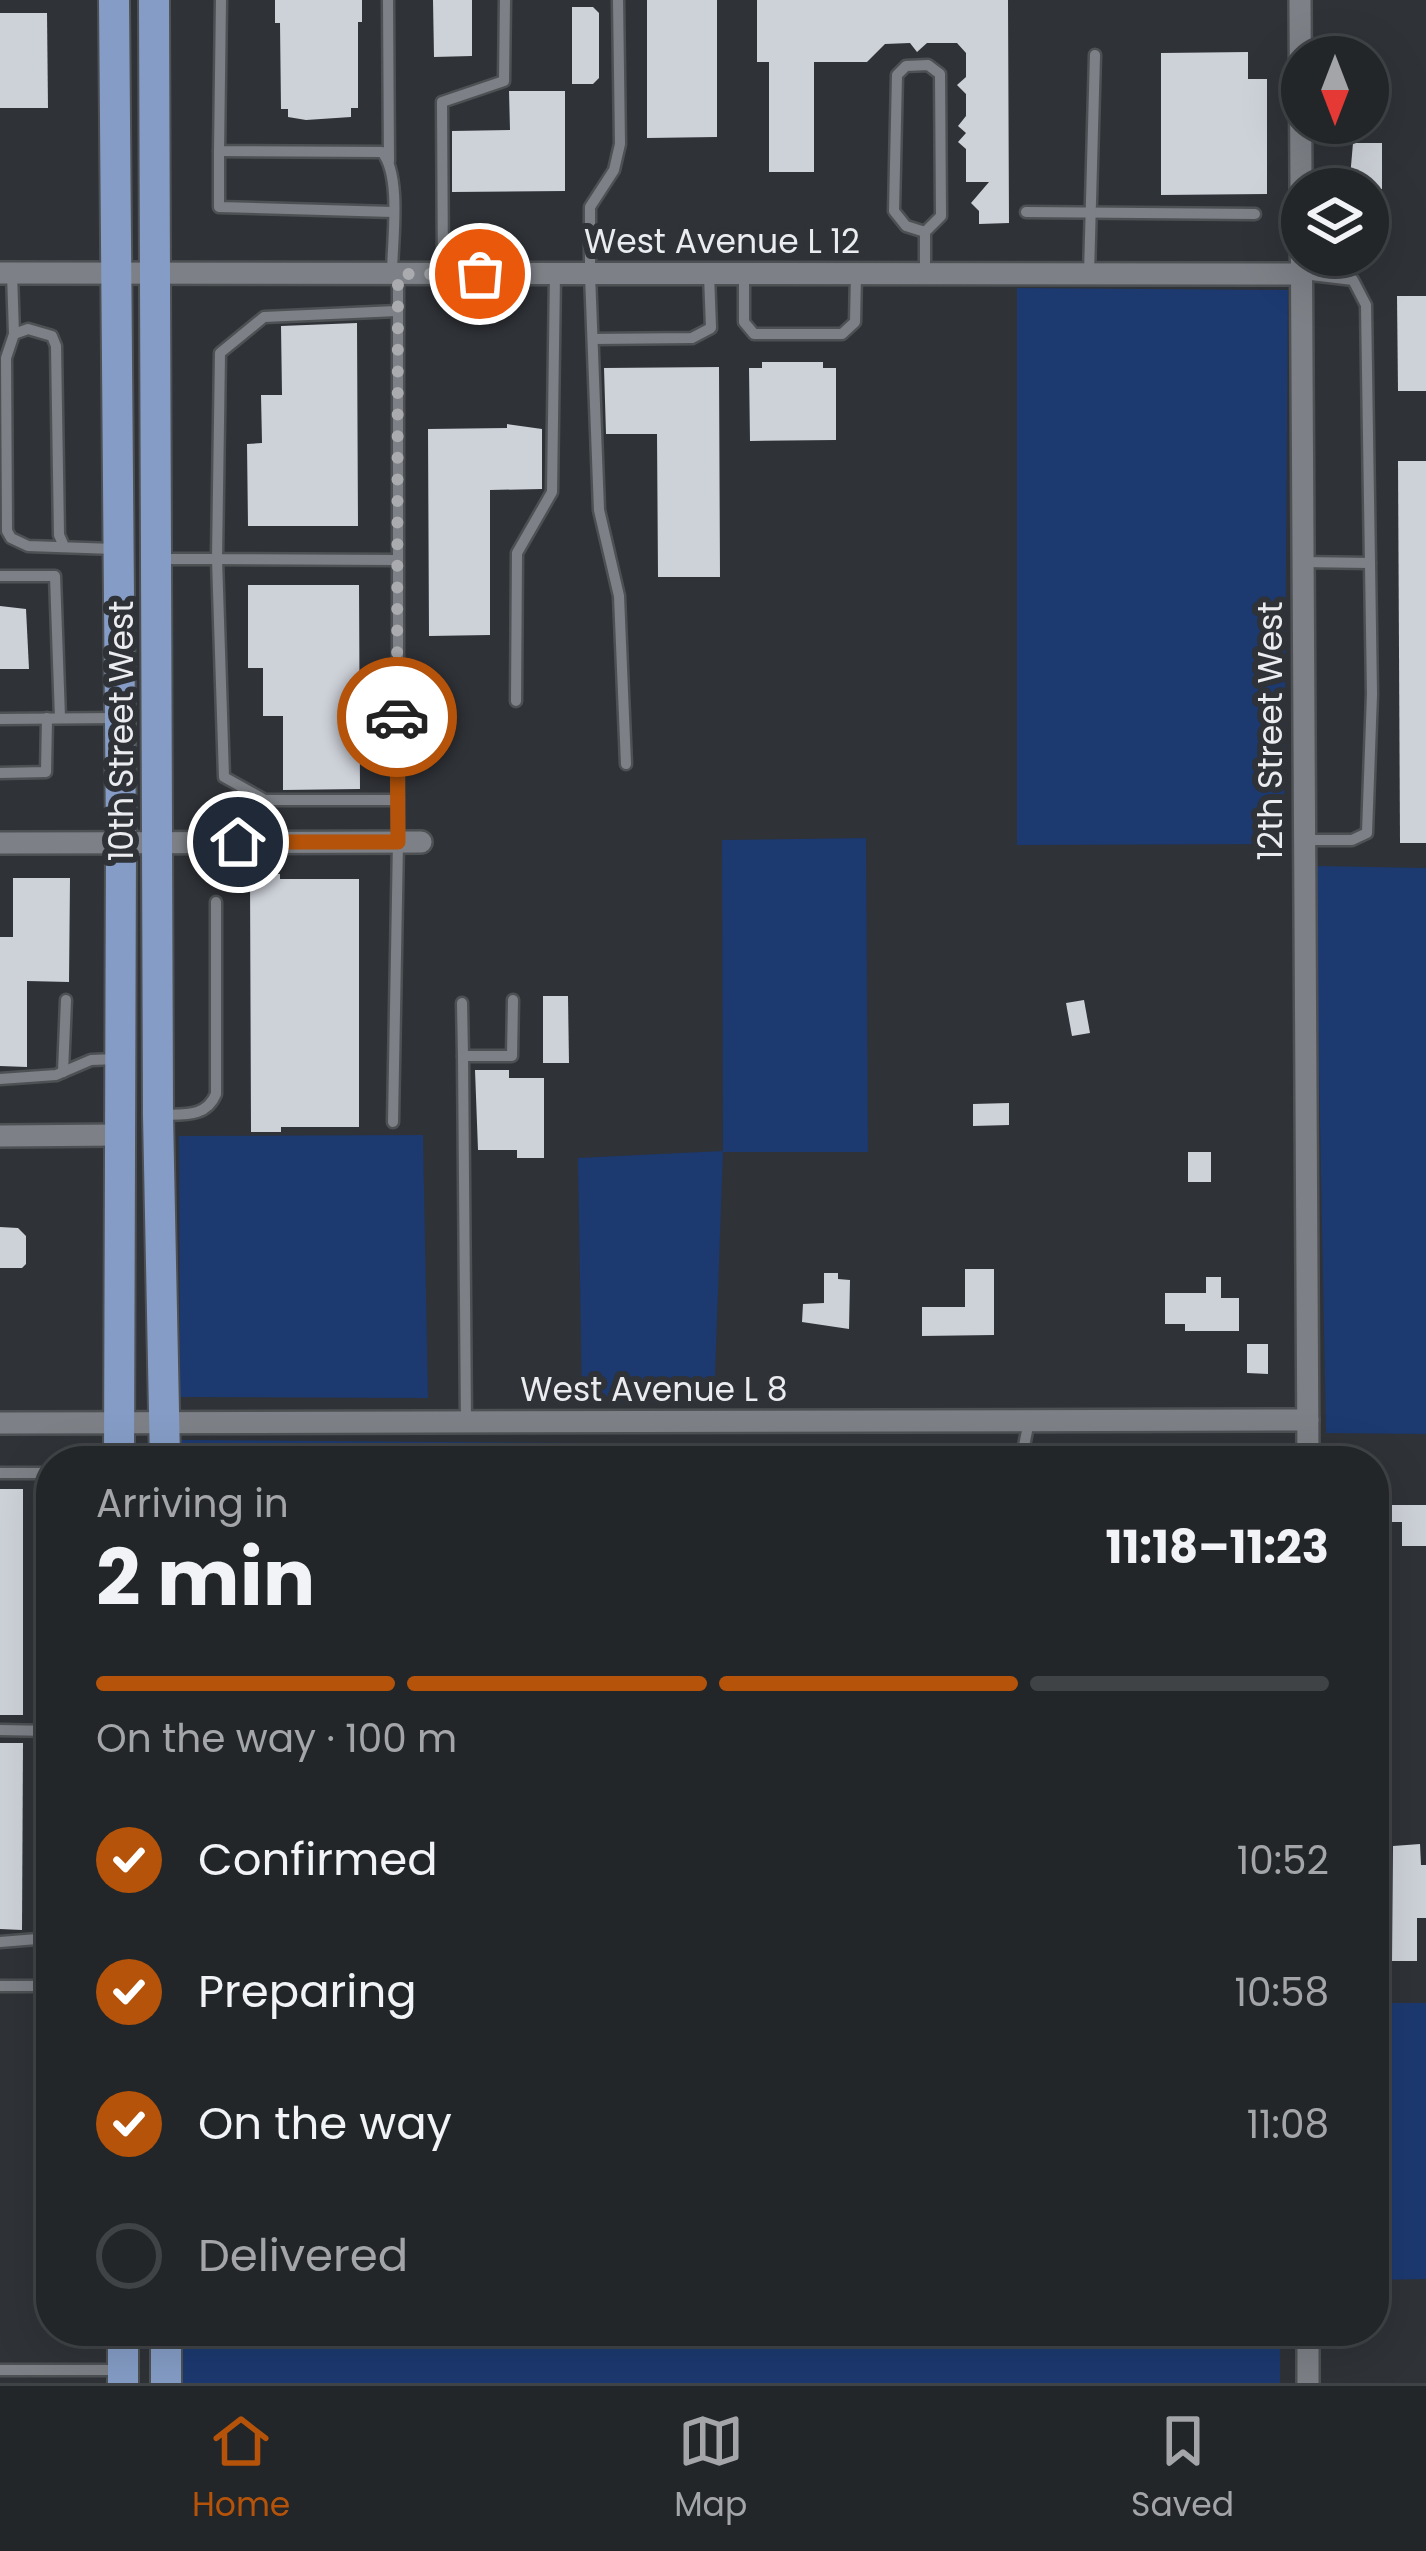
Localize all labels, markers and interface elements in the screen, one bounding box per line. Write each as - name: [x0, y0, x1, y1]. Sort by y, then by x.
- north arrow: [1281, 36, 1389, 144]
- map controls: [1281, 36, 1389, 276]
- button: layers: [1281, 168, 1389, 276]
- street label: West Avenue L 12: [584, 218, 860, 265]
- pin: [429, 223, 531, 325]
- icon: bag: [447, 241, 513, 307]
- street label: 10th Street West: [98, 601, 145, 861]
- street label: 12th Street West: [1247, 602, 1294, 860]
- courier: [337, 657, 457, 777]
- icon: car: [364, 684, 430, 750]
- pin: [187, 791, 289, 893]
- icon: home: [205, 809, 271, 875]
- street label: West Avenue L 8: [520, 1366, 788, 1413]
- text: Arriving in: [96, 1476, 289, 1531]
- text: 11:18–11:23: [1105, 1516, 1329, 1579]
- text: 2 min: [96, 1523, 315, 1632]
- text: On the way · 100 m: [96, 1711, 457, 1766]
- icon: check: [96, 1827, 162, 1893]
- text: Confirmed: [198, 1828, 438, 1891]
- text: 10:52: [1237, 1833, 1329, 1888]
- icon: check: [96, 1959, 162, 2025]
- text: Preparing: [198, 1960, 417, 2023]
- text: 10:58: [1235, 1965, 1329, 2020]
- icon: check: [96, 2091, 162, 2157]
- text: On the way: [198, 2092, 452, 2155]
- text: 11:08: [1247, 2097, 1329, 2152]
- text: Delivered: [198, 2224, 408, 2287]
- tab: Home: [192, 2408, 290, 2530]
- tab: Map: [674, 2408, 747, 2530]
- tab: Saved: [1131, 2408, 1234, 2530]

